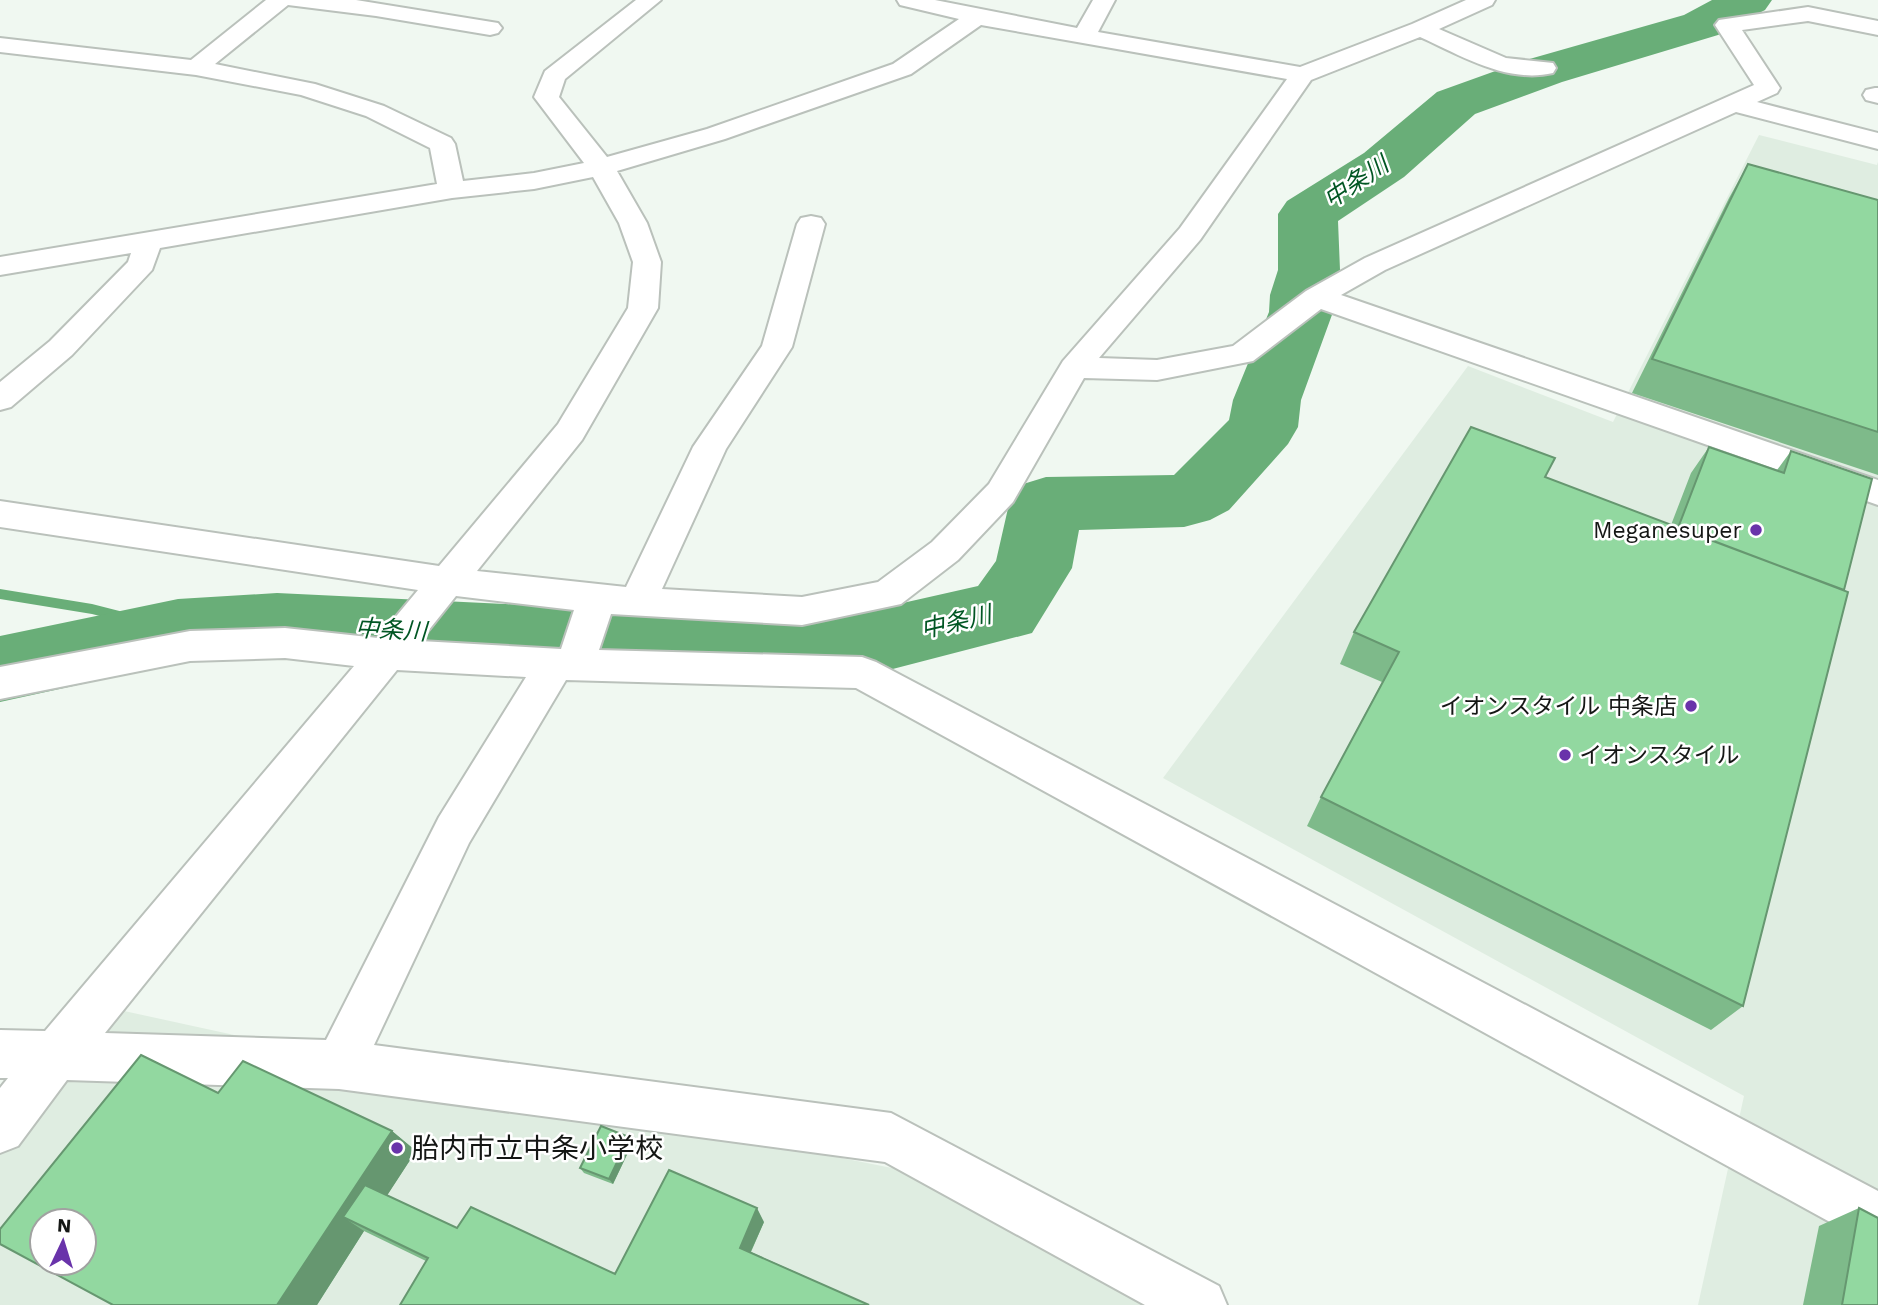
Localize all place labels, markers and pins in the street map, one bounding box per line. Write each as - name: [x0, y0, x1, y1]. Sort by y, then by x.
- place label: Meganesuper: [1593, 517, 1742, 544]
- marker: Meganesuper: [1748, 522, 1764, 538]
- place label: イオンスタイル 中条店: [1440, 693, 1677, 720]
- marker: イオンスタイル 中条店: [1683, 698, 1699, 714]
- place label: イオンスタイル: [1579, 742, 1740, 769]
- marker: イオンスタイル: [1557, 747, 1573, 763]
- place label: 胎内市立中条小学校: [411, 1132, 663, 1165]
- marker: 胎内市立中条小学校: [389, 1140, 405, 1156]

